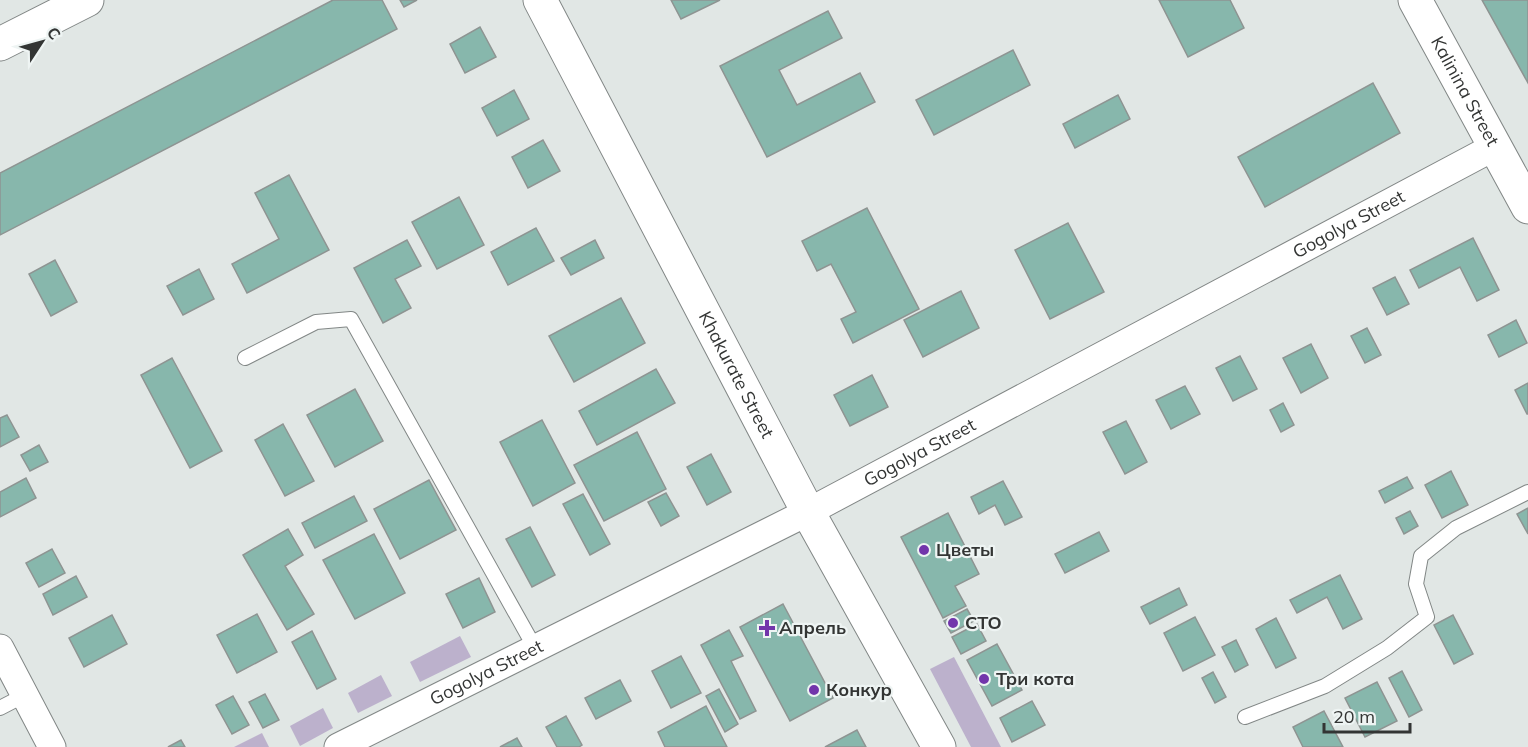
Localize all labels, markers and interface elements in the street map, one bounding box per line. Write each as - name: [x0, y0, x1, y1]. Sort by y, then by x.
- north arrow: [12, 12, 72, 72]
- text: С: [43, 23, 65, 44]
- street label: Kalinina Street: [1426, 32, 1504, 150]
- street label: Gogolya Street: [1289, 185, 1409, 263]
- street label: Khakurate Street: [694, 307, 779, 442]
- street label: Gogolya Street: [859, 413, 979, 491]
- place label: Цветы: [936, 538, 994, 561]
- marker: Цветы: [917, 543, 931, 557]
- place label: СТО: [965, 611, 1002, 634]
- place label: Апрель: [779, 616, 846, 639]
- marker: СТО: [946, 616, 960, 630]
- marker: Апрель: [760, 621, 774, 635]
- street label: Gogolya Street: [426, 634, 547, 710]
- place label: Три кота: [996, 667, 1074, 690]
- marker: Три кота: [977, 672, 991, 686]
- place label: Конкур: [826, 678, 892, 701]
- marker: Конкур: [807, 683, 821, 697]
- scale bar: [1324, 696, 1410, 734]
- text: 20 m: [1333, 705, 1375, 728]

